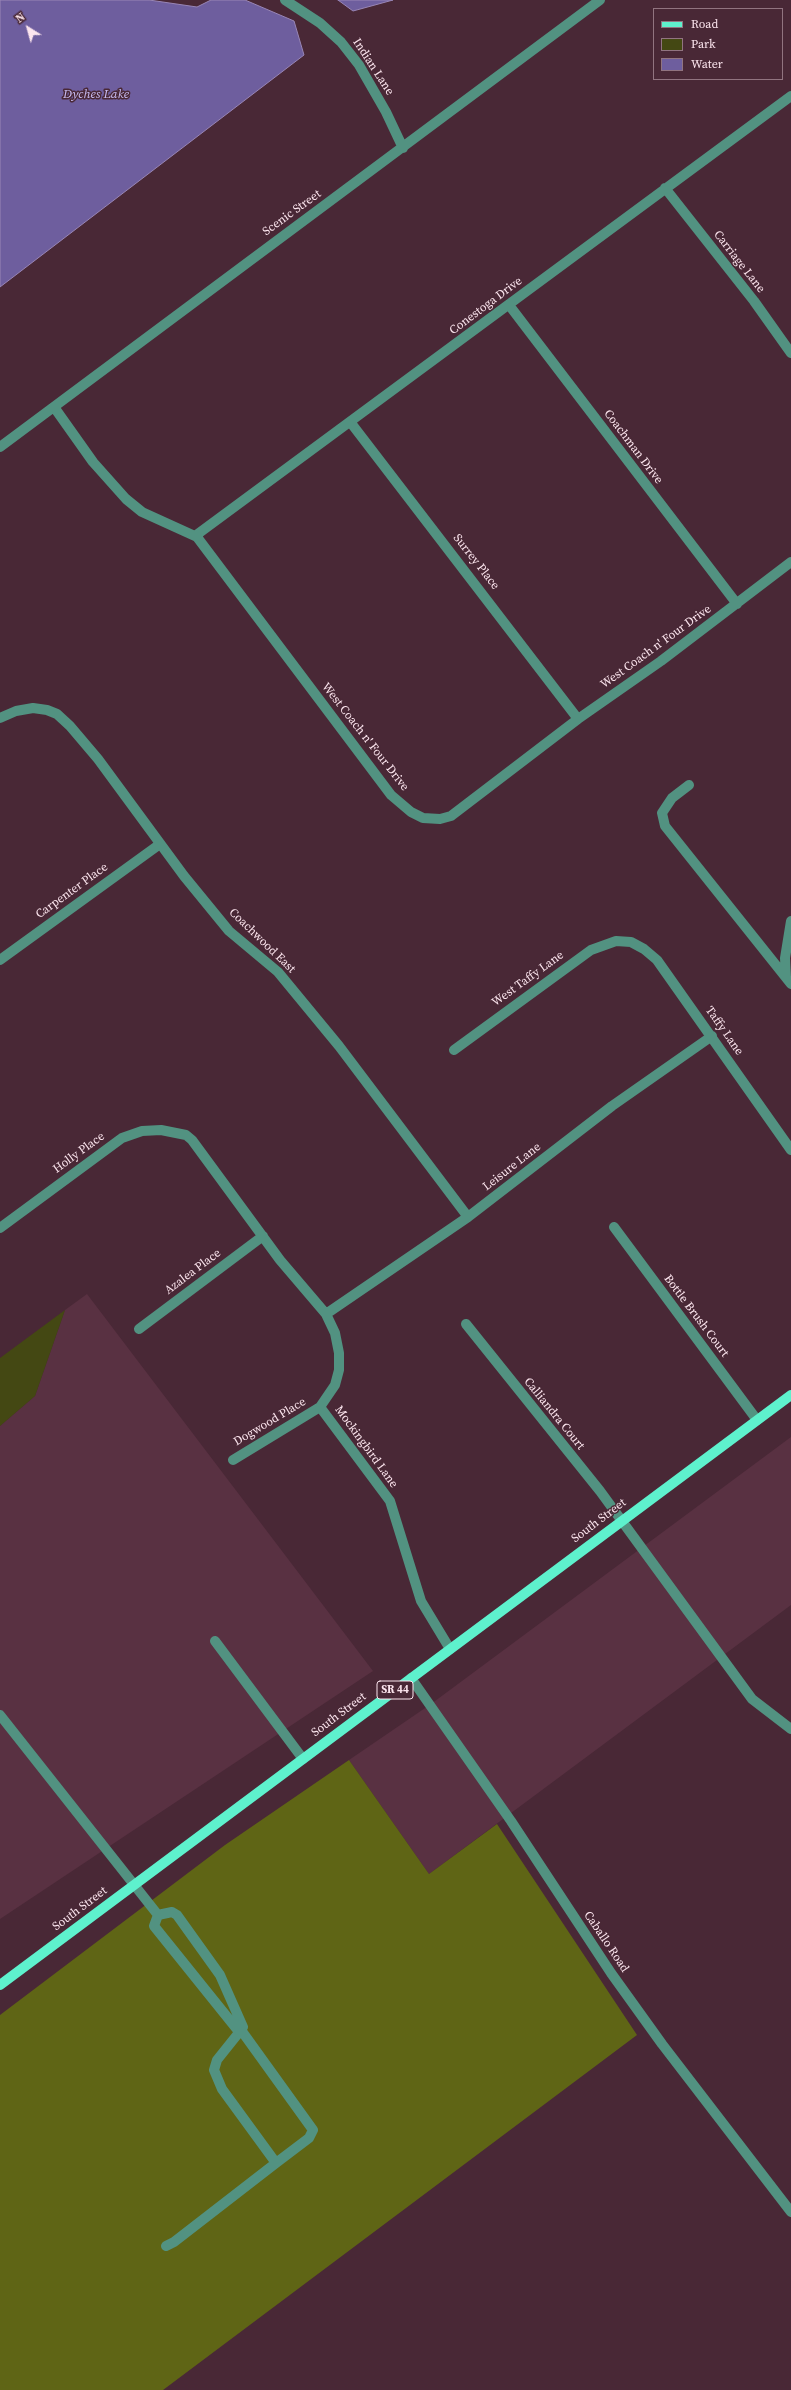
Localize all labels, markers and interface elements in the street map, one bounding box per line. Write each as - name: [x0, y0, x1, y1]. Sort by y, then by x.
- north arrow: [8, 8, 48, 48]
- legend: [653, 8, 783, 80]
- text: N: [13, 10, 28, 26]
- text: Road: [691, 16, 718, 32]
- street label: Indian Lane: [349, 36, 397, 98]
- text: Park: [691, 36, 716, 52]
- text: Water: [691, 56, 723, 72]
- water label: Dyches Lake: [63, 87, 129, 103]
- street label: Scenic Street: [260, 187, 324, 239]
- street label: Carriage Lane: [710, 228, 768, 296]
- street label: Conestoga Drive: [447, 274, 525, 338]
- street label: Coachman Drive: [600, 407, 666, 487]
- street label: Surrey Place: [450, 531, 502, 593]
- street label: West Coach n' Four Drive: [598, 602, 714, 692]
- street label: West Coach n' Four Drive: [318, 680, 412, 794]
- street label: Carpenter Place: [33, 860, 111, 922]
- street label: Coachwood East: [226, 906, 298, 976]
- street label: West Taffy Lane: [489, 948, 567, 1010]
- street label: Taffy Lane: [702, 1004, 746, 1058]
- street label: Holly Place: [50, 1129, 108, 1177]
- street label: Leisure Lane: [480, 1140, 544, 1194]
- street label: Azalea Place: [162, 1246, 224, 1298]
- street label: Bottle Brush Court: [660, 1272, 732, 1360]
- street label: Calliandra Court: [521, 1375, 587, 1453]
- street label: Dogwood Place: [231, 1395, 309, 1449]
- street label: Mockingbird Lane: [331, 1403, 401, 1491]
- street label: South Street: [569, 1496, 629, 1546]
- road number: SR 44: [377, 1681, 413, 1699]
- street label: South Street: [309, 1690, 369, 1740]
- street label: South Street: [50, 1884, 110, 1934]
- street label: Caballo Road: [580, 1909, 632, 1975]

